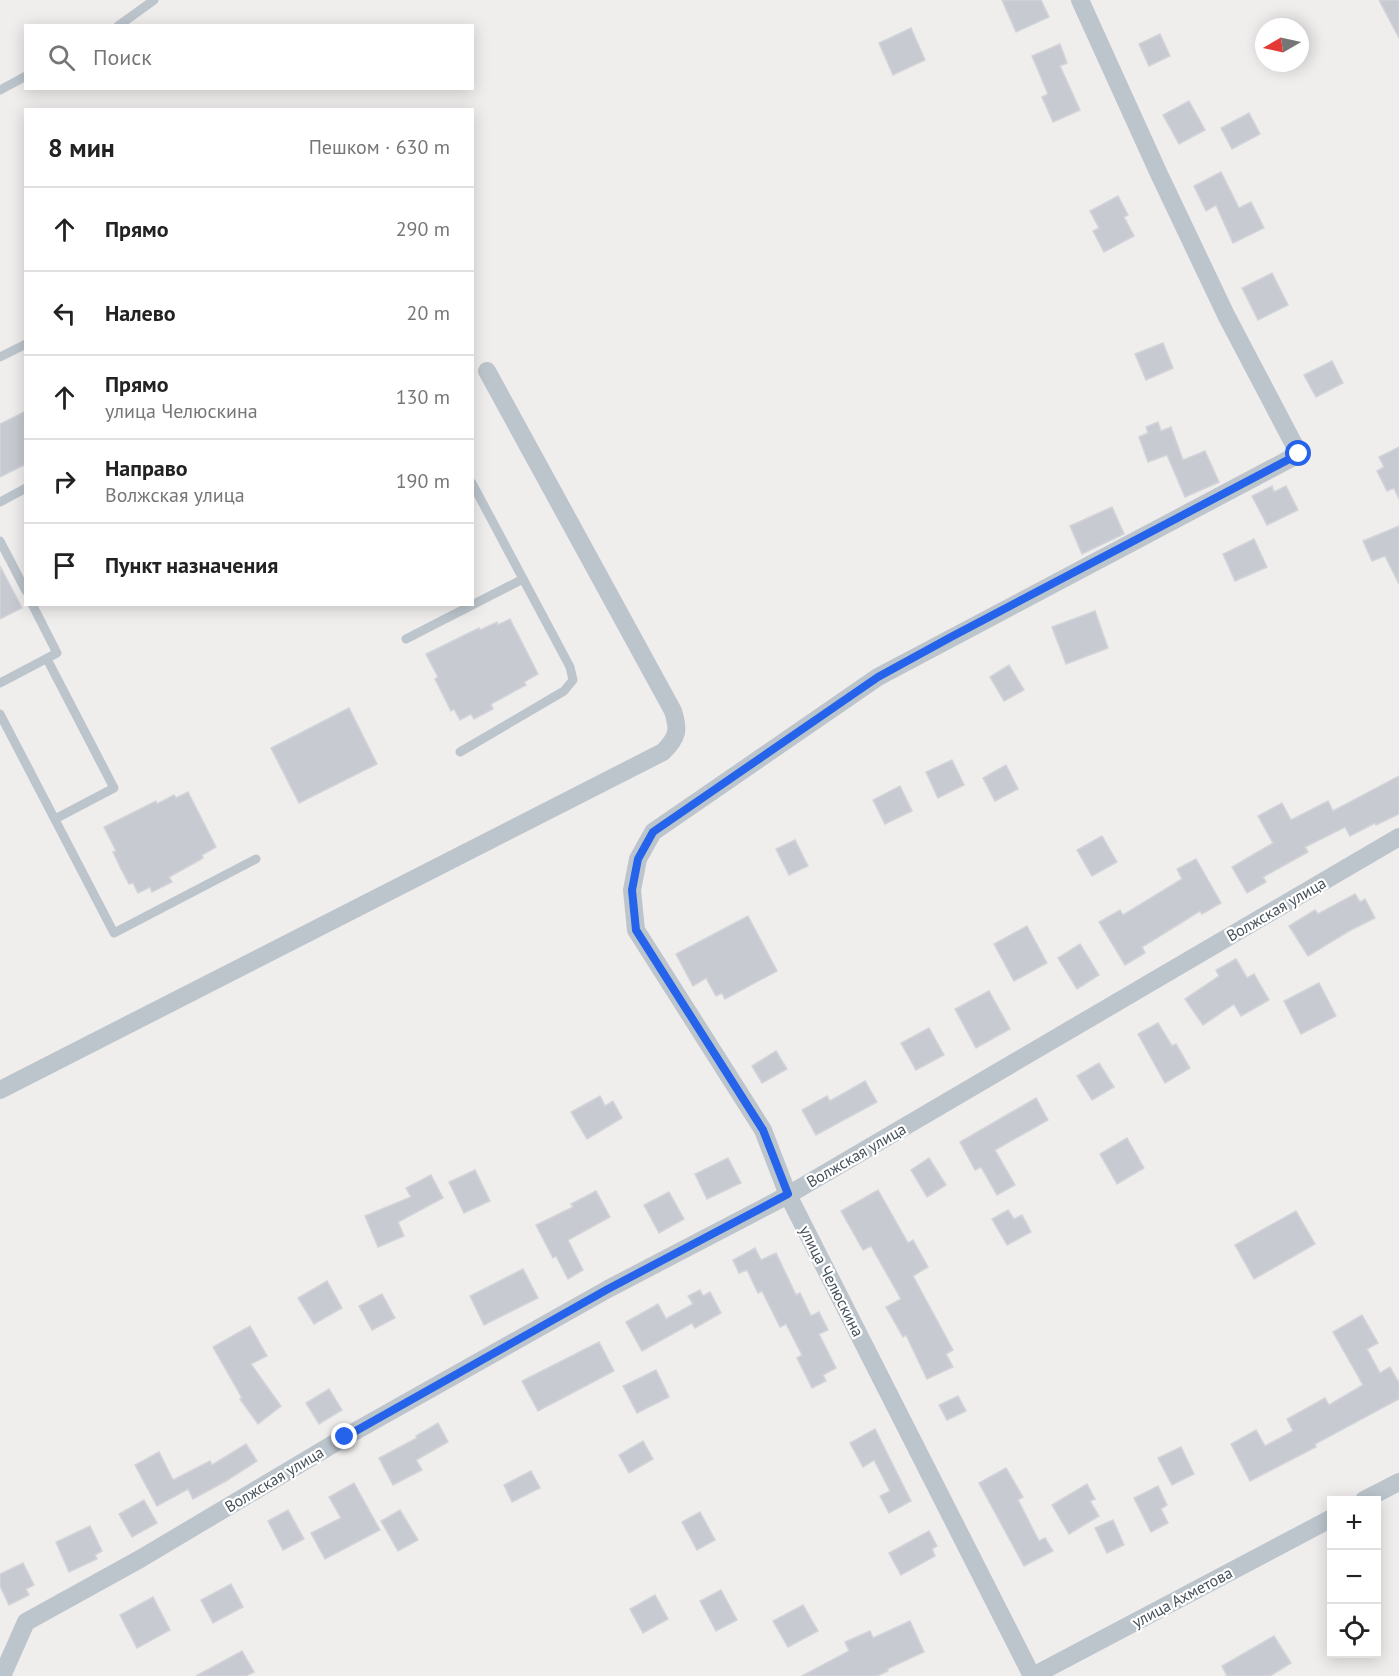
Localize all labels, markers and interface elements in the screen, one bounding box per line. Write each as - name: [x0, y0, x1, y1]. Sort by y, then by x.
- north arrow: [1255, 18, 1309, 72]
- search box: [24, 24, 474, 90]
- icon: search: [45, 41, 78, 74]
- text: Поиск: [93, 43, 152, 71]
- text: 8 мин: [48, 131, 115, 164]
- text: Пешком · 630 m: [309, 134, 450, 160]
- icon: ahead: [48, 213, 81, 246]
- text: Прямо: [105, 215, 168, 243]
- text: 290 m: [396, 216, 450, 242]
- icon: left: [48, 297, 81, 330]
- text: Налево: [105, 299, 176, 327]
- text: 20 m: [407, 300, 450, 326]
- text: Прямо: [105, 370, 168, 398]
- icon: ahead: [48, 381, 81, 414]
- text: 130 m: [396, 384, 450, 410]
- text: улица Челюскина: [105, 398, 258, 424]
- route start: [1285, 440, 1311, 466]
- text: Направо: [105, 454, 188, 482]
- icon: right: [48, 465, 81, 498]
- text: 190 m: [396, 468, 450, 494]
- text: Волжская улица: [105, 482, 245, 508]
- icon: arrive: [48, 549, 81, 582]
- text: Пункт назначения: [105, 551, 278, 579]
- street label: Волжская улица: [1223, 872, 1329, 946]
- street label: Волжская улица: [803, 1118, 909, 1192]
- street label: улица Челюскина: [795, 1222, 869, 1340]
- route end: [331, 1423, 357, 1449]
- street label: Волжская улица: [221, 1442, 327, 1516]
- map controls: [1327, 1496, 1381, 1658]
- button: +: [1327, 1496, 1381, 1550]
- button: −: [1327, 1550, 1381, 1604]
- street label: улица Ахметова: [1128, 1562, 1236, 1632]
- button: locate: [1327, 1604, 1381, 1658]

